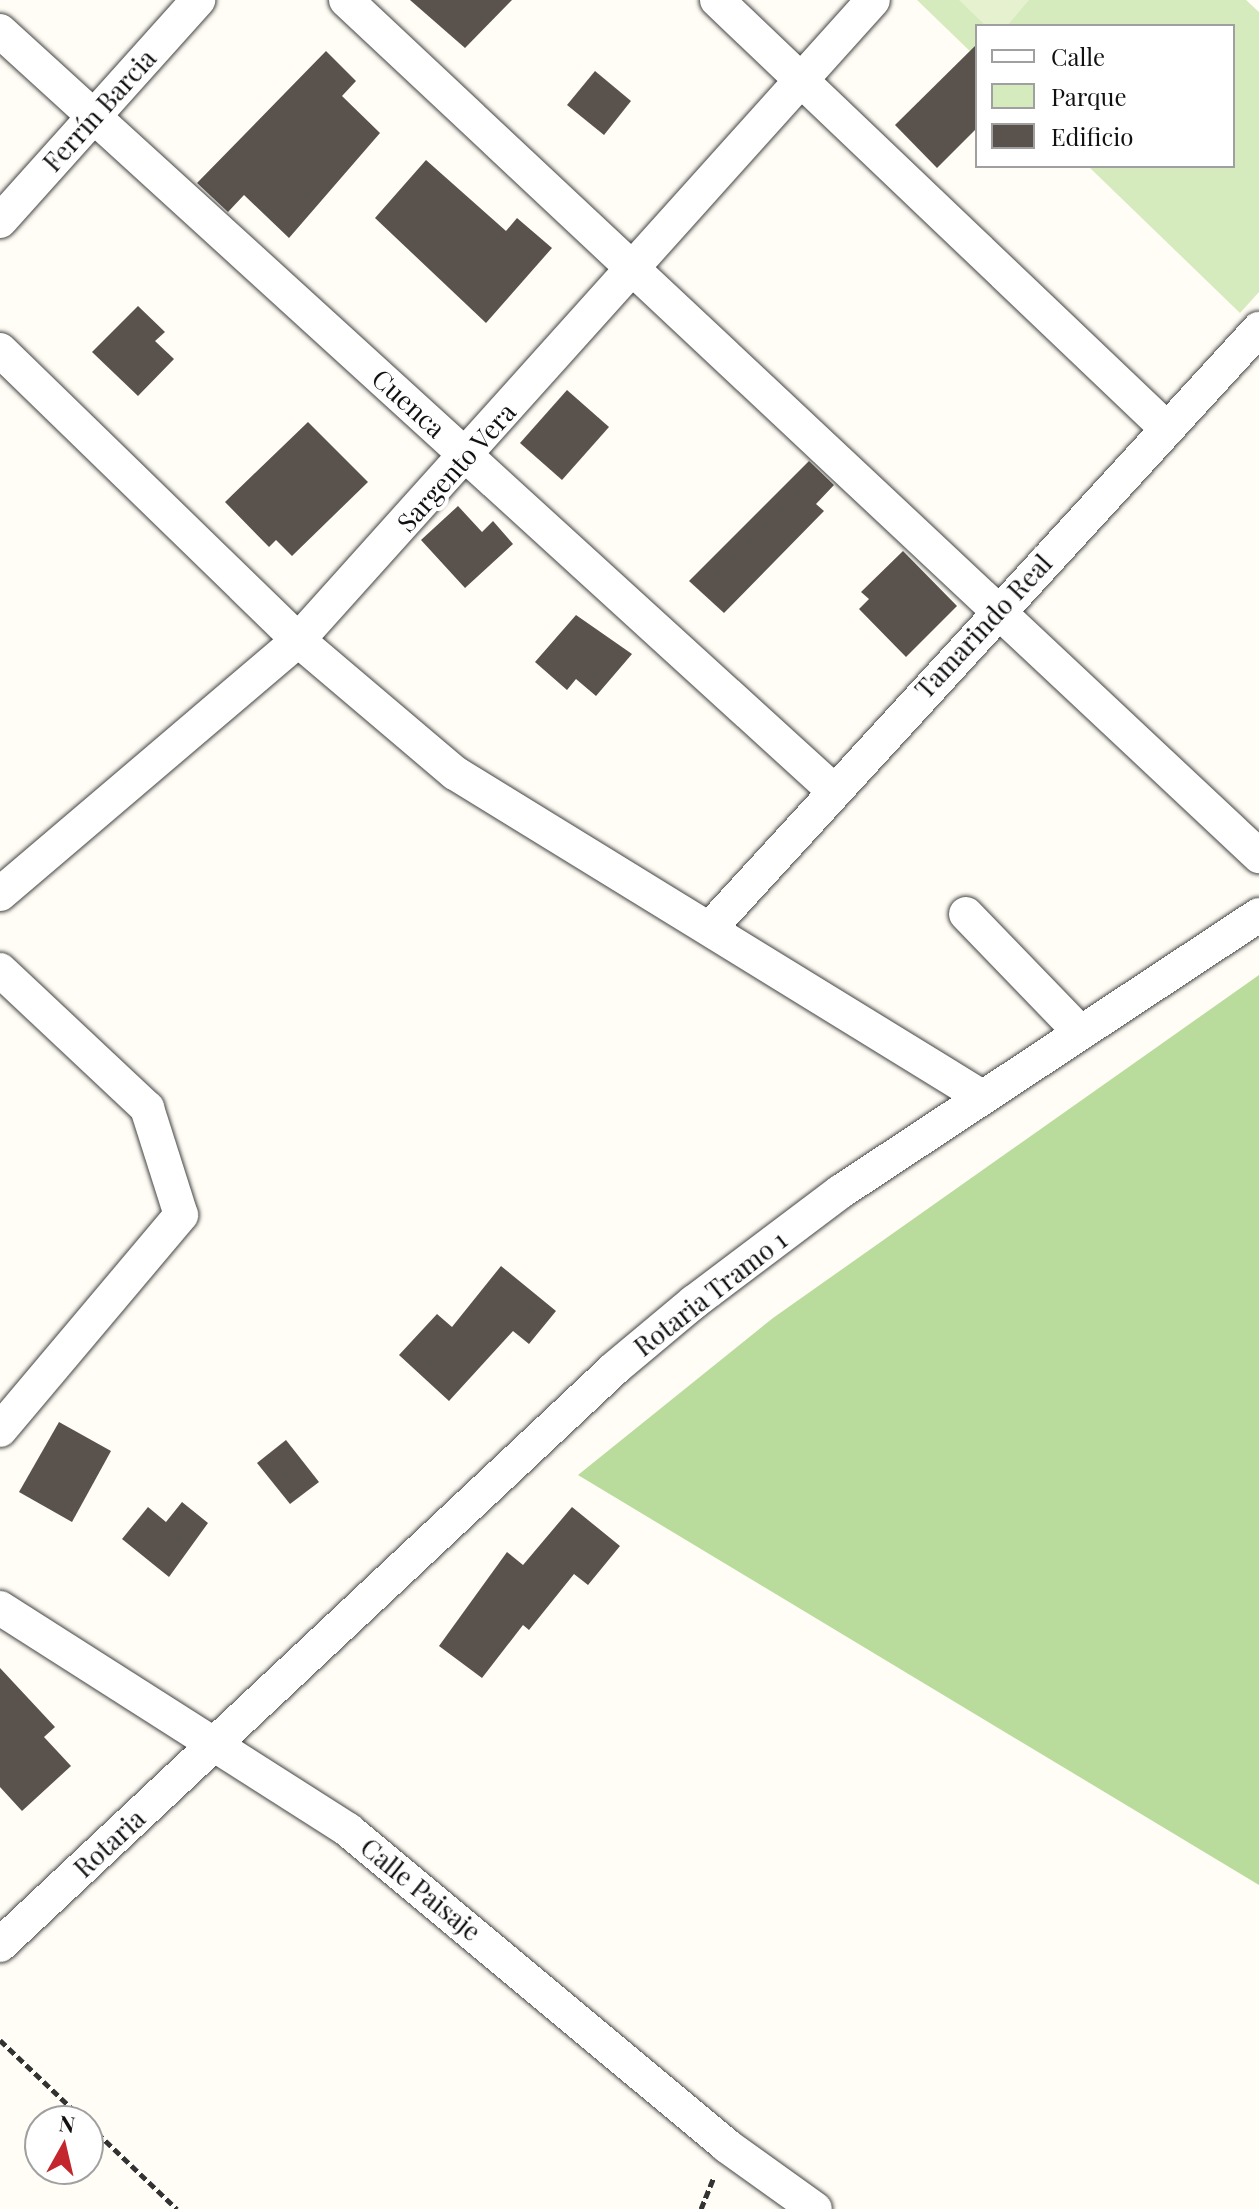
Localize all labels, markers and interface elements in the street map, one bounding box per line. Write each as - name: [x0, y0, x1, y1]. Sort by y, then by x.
- legend: [975, 24, 1235, 168]
- text: Calle: [1051, 40, 1105, 72]
- street label: Ferrín Barcia: [36, 43, 162, 177]
- text: Parque: [1051, 80, 1127, 112]
- text: Edificio: [1051, 120, 1133, 152]
- street label: Cuenca: [366, 362, 452, 444]
- street label: Sargento Vera: [390, 396, 522, 538]
- street label: Tamarindo Real: [908, 547, 1058, 705]
- street label: Rotaria Tramo 1: [627, 1223, 793, 1363]
- street label: Rotaria: [67, 1802, 151, 1884]
- street label: Calle Paisaje: [355, 1831, 487, 1947]
- north arrow: [24, 2105, 104, 2185]
- text: N: [57, 2107, 77, 2139]

